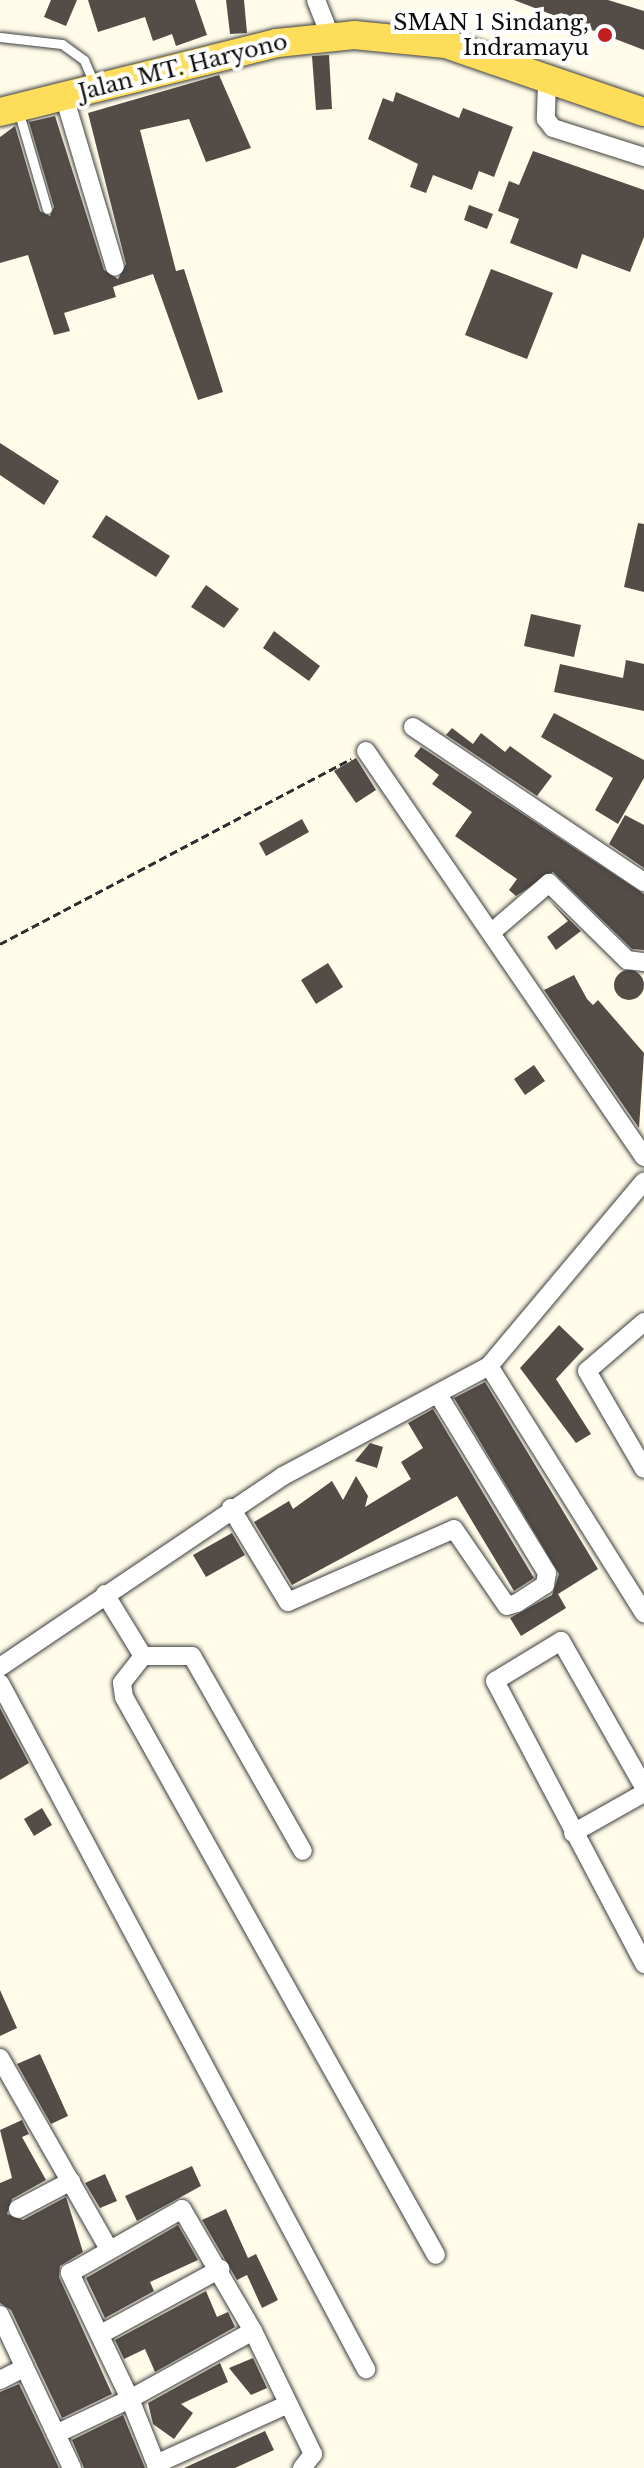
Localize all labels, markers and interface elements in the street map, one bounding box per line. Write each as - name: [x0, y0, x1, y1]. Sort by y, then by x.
- place label: SMAN 1 Sindang, Indramayu: [393, 9, 589, 60]
- marker: SMAN 1 Sindang, Indramayu: [596, 26, 614, 44]
- street label: Jalan MT. Haryono: [76, 28, 290, 106]

